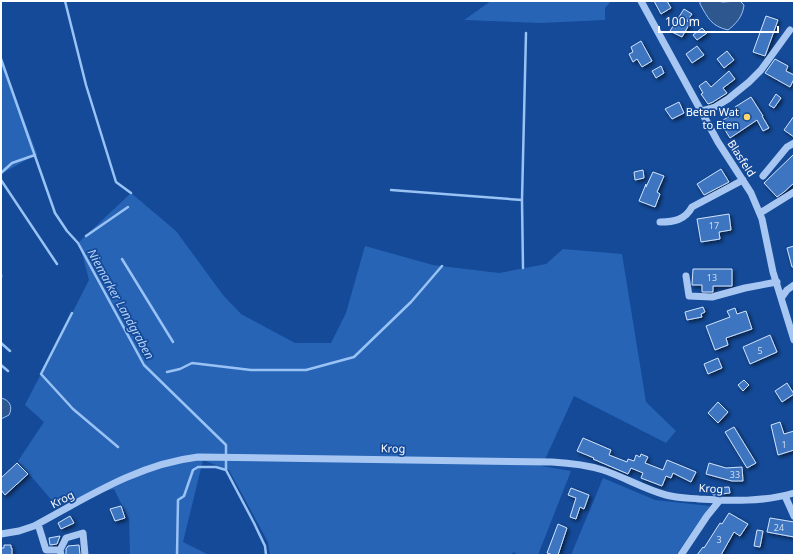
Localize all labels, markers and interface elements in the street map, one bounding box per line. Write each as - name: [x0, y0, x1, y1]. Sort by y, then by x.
- scale bar: [659, 8, 778, 34]
- text: 100 m: [665, 13, 700, 30]
- place label: Beten Wat to Eten: [686, 104, 739, 132]
- marker: Beten Wat to Eten: [742, 112, 752, 122]
- street label: Blasfeld: [725, 137, 759, 179]
- house number: 17: [709, 219, 719, 232]
- water label: Niemarker Landgraben: [84, 246, 158, 362]
- house number: 13: [707, 271, 717, 284]
- house number: 5: [757, 344, 763, 357]
- house number: 1: [781, 438, 787, 451]
- street label: Krog: [381, 440, 405, 456]
- house number: 33: [730, 468, 740, 481]
- street label: Krog: [698, 480, 724, 496]
- street label: Krog: [48, 487, 76, 511]
- house number: 24: [774, 521, 784, 534]
- house number: 3: [716, 533, 722, 546]

